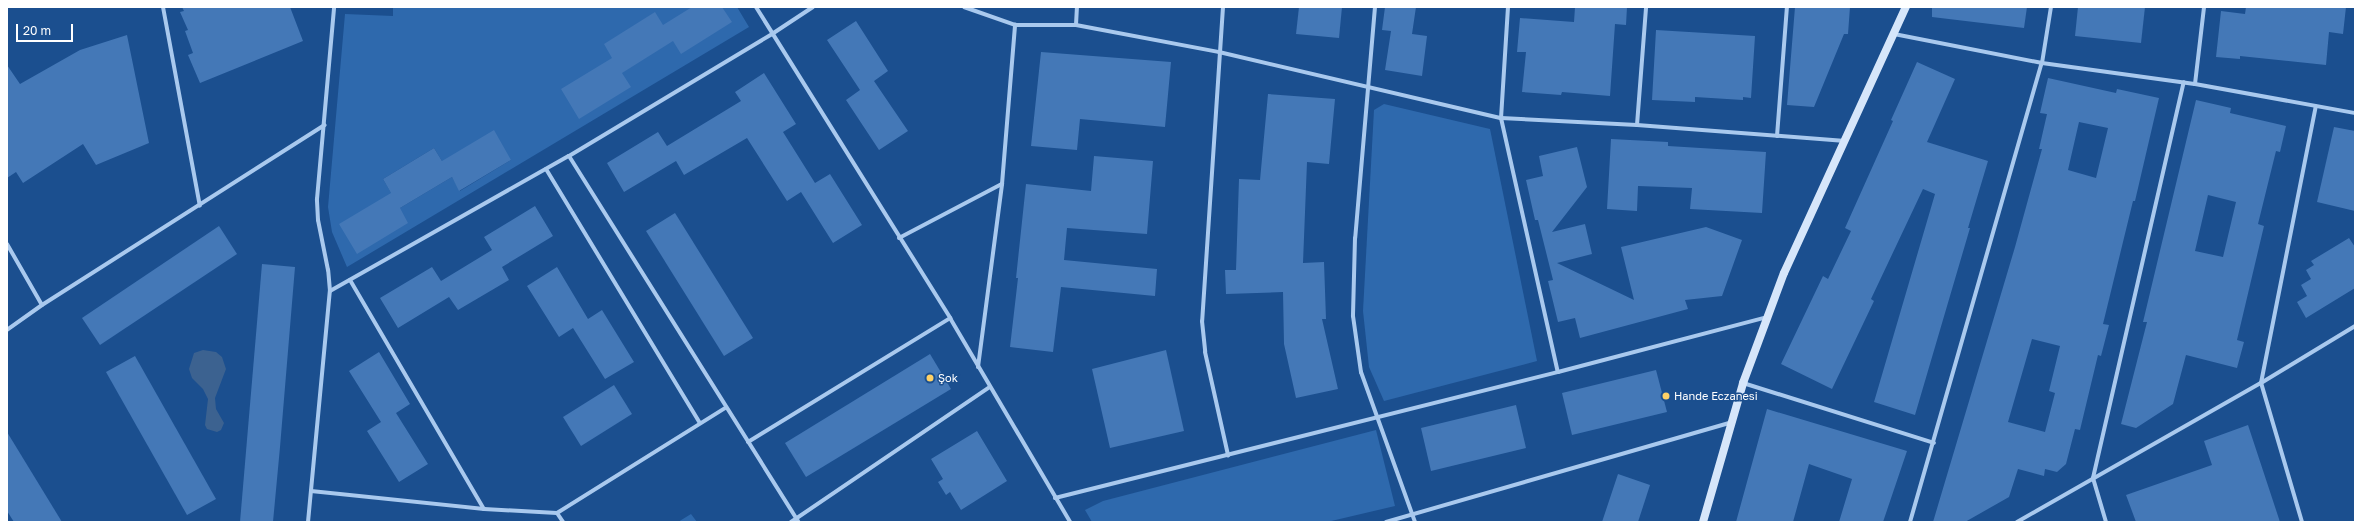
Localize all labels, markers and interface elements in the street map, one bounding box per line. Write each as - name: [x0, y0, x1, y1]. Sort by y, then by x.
- scale bar: [18, 16, 75, 42]
- text: 20 m: [23, 23, 51, 38]
- place label: Şok: [938, 371, 958, 385]
- marker: Şok: [925, 373, 935, 383]
- place label: Hande Eczanesi: [1674, 389, 1758, 403]
- marker: Hande Eczanesi: [1661, 391, 1671, 401]

